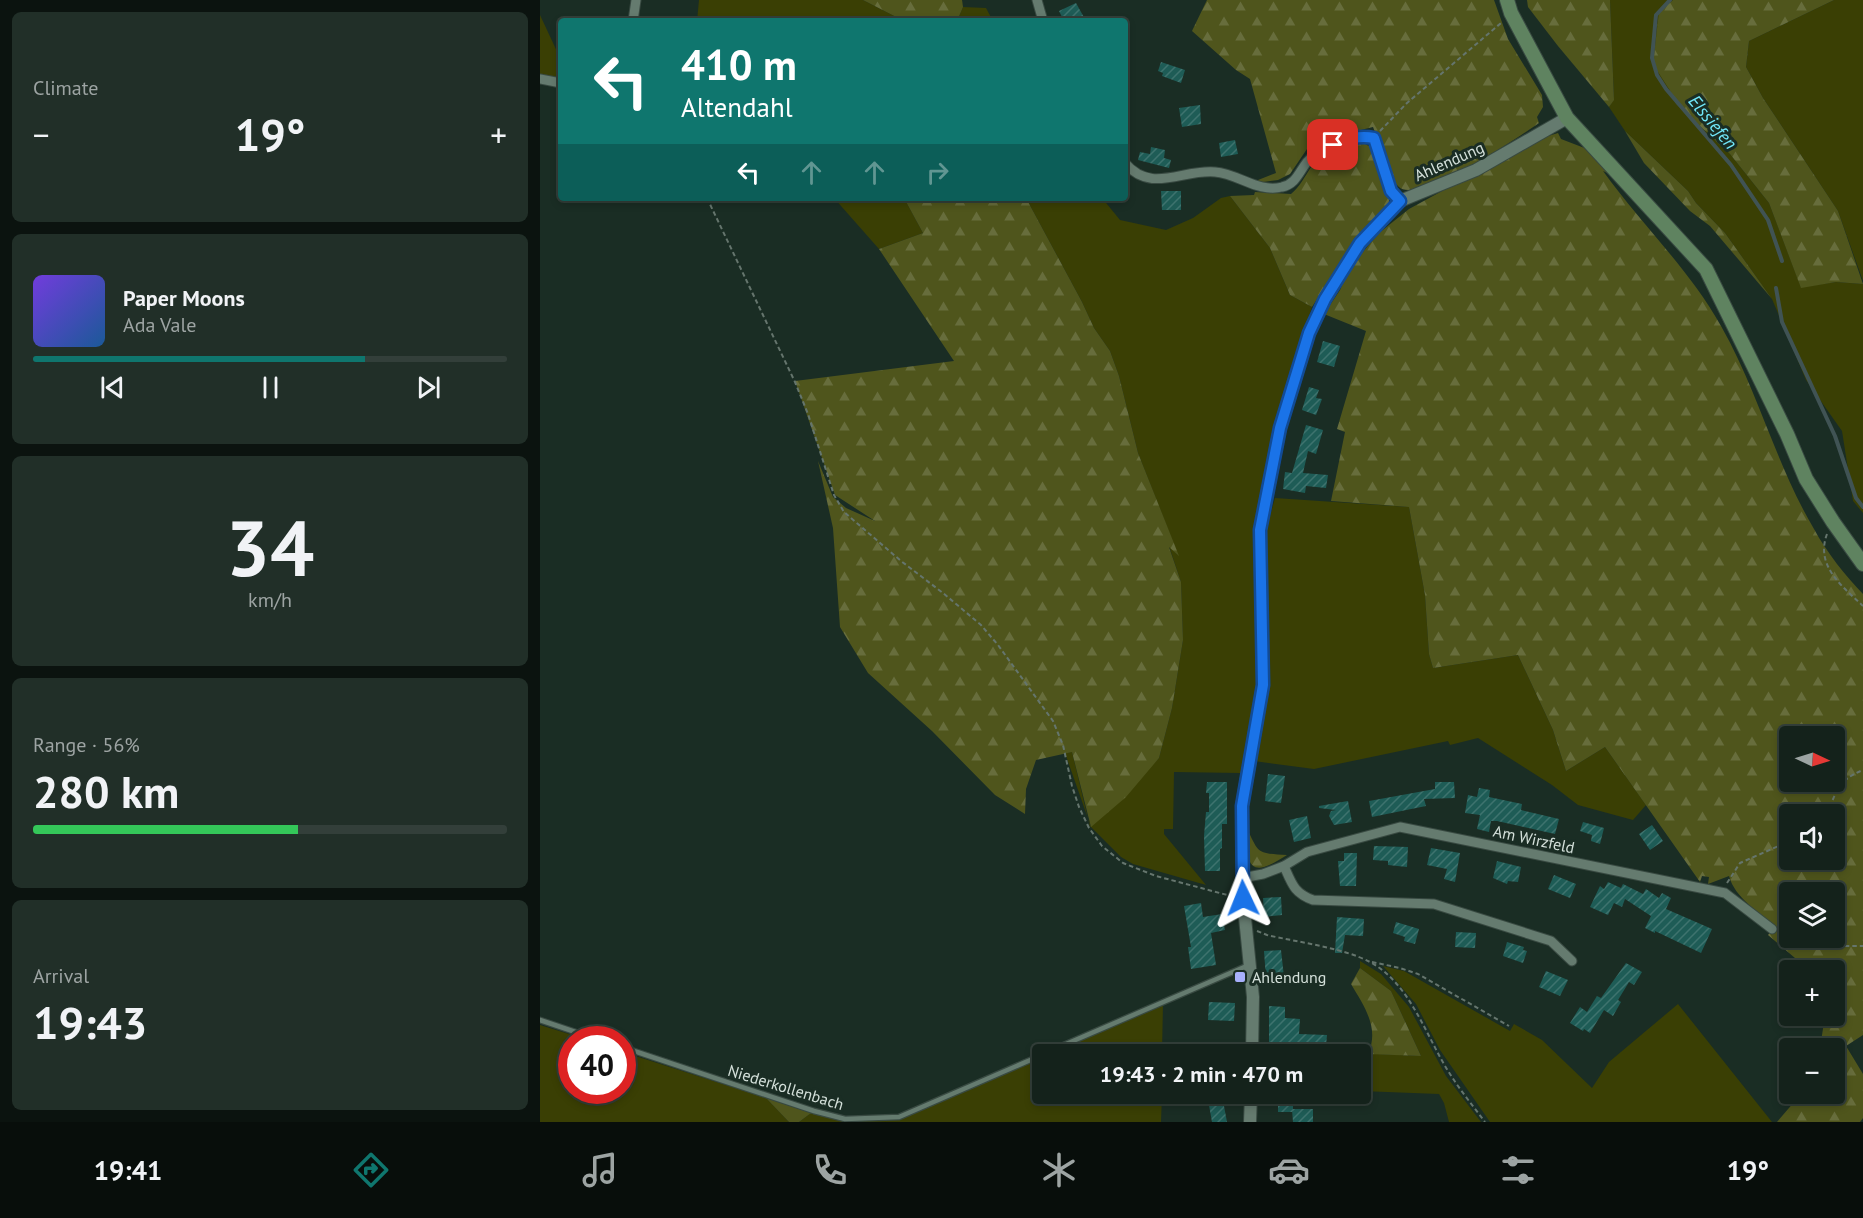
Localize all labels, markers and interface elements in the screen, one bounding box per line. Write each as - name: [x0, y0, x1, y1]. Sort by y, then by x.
- text: 410 m: [681, 37, 797, 92]
- icon: left: [582, 42, 660, 120]
- text: Climate: [33, 75, 99, 101]
- text: Altendahl: [681, 90, 793, 124]
- water label: Elssiefen: [1684, 90, 1742, 154]
- text: 19°: [235, 105, 305, 163]
- text: −: [33, 113, 50, 156]
- text: +: [490, 113, 507, 156]
- pin: [1307, 119, 1358, 170]
- icon: arrive: [1316, 128, 1349, 161]
- street label: Ahlendung: [1411, 137, 1487, 185]
- icon: left: [732, 156, 765, 189]
- icon: ahead: [795, 156, 828, 189]
- icon: ahead: [858, 156, 891, 189]
- icon: right: [921, 156, 954, 189]
- text: Paper Moons: [123, 284, 245, 312]
- text: Ada Vale: [123, 312, 196, 338]
- icon: previous: [96, 371, 129, 404]
- icon: pause: [254, 371, 287, 404]
- icon: next: [412, 371, 445, 404]
- text: 34: [226, 497, 314, 598]
- text: km/h: [248, 587, 292, 613]
- north arrow: [1779, 726, 1845, 792]
- map controls: [1779, 726, 1845, 1104]
- text: Range · 56%: [33, 732, 140, 758]
- text: 280 km: [33, 762, 179, 820]
- button: sound: [1779, 804, 1845, 870]
- street label: Am Wirzfeld: [1491, 821, 1577, 857]
- position arrow: [1211, 866, 1275, 930]
- button: layers: [1779, 882, 1845, 948]
- button: +: [1779, 960, 1845, 1026]
- text: Arrival: [33, 963, 89, 989]
- place label: Ahlendung: [1252, 967, 1326, 987]
- marker: Ahlendung: [1233, 970, 1247, 984]
- text: 19:43: [33, 993, 147, 1051]
- speed limit sign: 40: [558, 1026, 636, 1104]
- button: −: [1779, 1038, 1845, 1104]
- street label: Niederkollenbach: [726, 1060, 846, 1114]
- text: 19:43 · 2 min · 470 m: [1100, 1060, 1303, 1088]
- icon: directions: [350, 1149, 392, 1191]
- icon: music: [579, 1149, 621, 1191]
- icon: phone: [809, 1149, 851, 1191]
- icon: climate: [1038, 1149, 1080, 1191]
- icon: car: [1268, 1149, 1310, 1191]
- icon: filters: [1497, 1149, 1539, 1191]
- text: 19:41: [94, 1153, 162, 1187]
- text: 19°: [1727, 1153, 1769, 1187]

